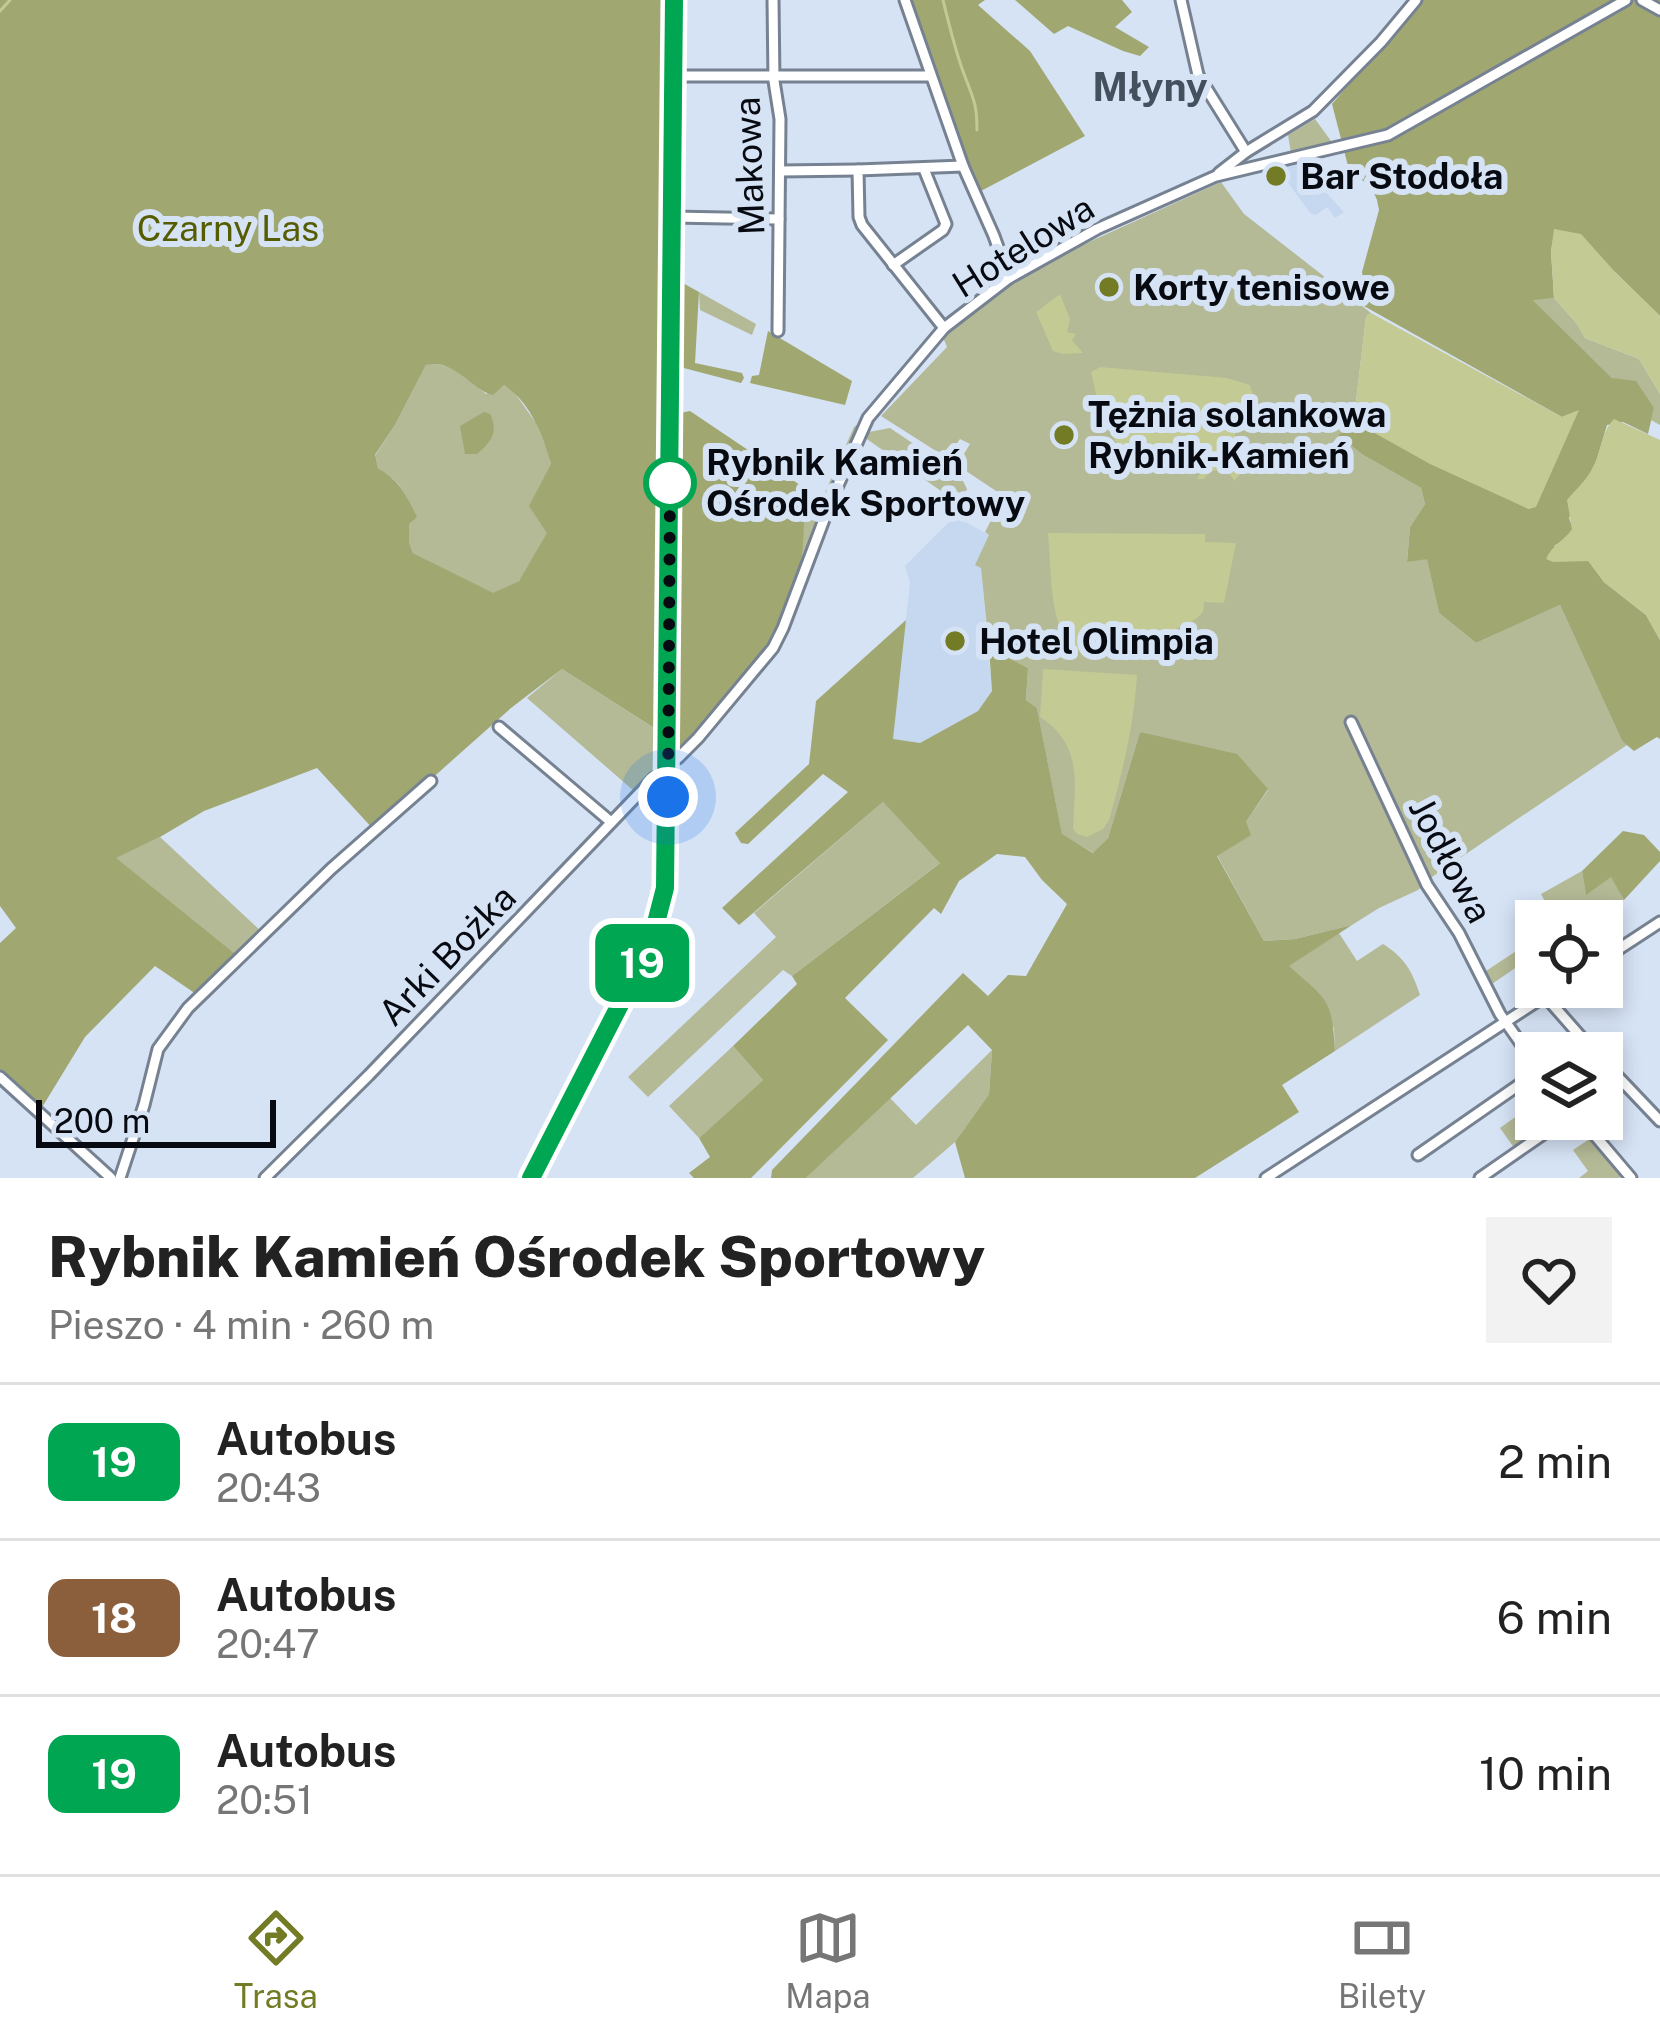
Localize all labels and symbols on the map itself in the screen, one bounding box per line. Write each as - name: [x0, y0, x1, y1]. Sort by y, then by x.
- district label: Młyny: [1092, 64, 1208, 110]
- street label: Makowa: [726, 96, 772, 236]
- place label: Bar Stodoła: [1300, 155, 1504, 197]
- marker: Bar Stodoła: [1263, 163, 1289, 189]
- street label: Hotelowa: [945, 186, 1101, 306]
- park label: Czarny Las: [137, 207, 319, 249]
- place label: Korty tenisowe: [1133, 266, 1390, 308]
- marker: Korty tenisowe: [1096, 274, 1122, 300]
- place label: Tężnia solankowa Rybnik-Kamień: [1088, 393, 1386, 476]
- marker: Tężnia solankowa Rybnik-Kamień: [1051, 422, 1077, 448]
- place label: Rybnik Kamień Ośrodek Sportowy: [706, 441, 1025, 524]
- marker: Rybnik Kamień Ośrodek Sportowy: [645, 458, 695, 508]
- place label: Hotel Olimpia: [979, 620, 1214, 662]
- marker: Hotel Olimpia: [942, 628, 968, 654]
- your location: [638, 767, 698, 827]
- street label: Jodłowa: [1401, 790, 1501, 930]
- street label: Arki Bożka: [370, 876, 524, 1034]
- line badge: 19: [588, 924, 696, 1002]
- scale bar: [36, 1094, 276, 1147]

